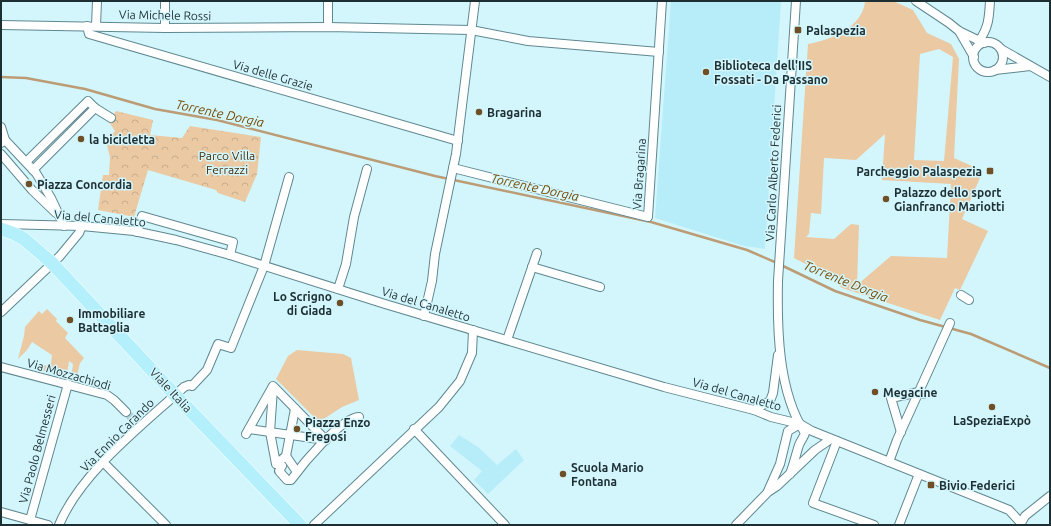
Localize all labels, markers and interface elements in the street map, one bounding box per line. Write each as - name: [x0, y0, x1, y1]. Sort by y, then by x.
- street label: Via Michele Rossi: [119, 8, 211, 22]
- place label: Palaspezia: [806, 24, 866, 37]
- marker: Palaspezia: [793, 25, 803, 35]
- street label: Via delle Grazie: [231, 57, 315, 93]
- place label: Biblioteca dell'IIS Fossati - Da Passano: [714, 59, 828, 86]
- marker: Biblioteca dell'IIS Fossati - Da Passano: [701, 67, 711, 77]
- water label: Torrente Dorgia: [175, 97, 265, 129]
- street label: Via Carlo Alberto Federici: [763, 104, 783, 242]
- place label: Bragarina: [487, 106, 542, 119]
- marker: Bragarina: [474, 107, 484, 117]
- place label: la bicicletta: [89, 133, 155, 146]
- marker: la bicicletta: [76, 134, 86, 144]
- street label: Via Bragarina: [630, 138, 648, 210]
- park label: Parco Villa Ferrazzi: [199, 149, 255, 176]
- place label: Parcheggio Palaspezia: [856, 165, 982, 178]
- marker: Parcheggio Palaspezia: [985, 166, 995, 176]
- water label: Torrente Dorgia: [490, 171, 580, 203]
- place label: Piazza Concordia: [37, 178, 132, 191]
- marker: Piazza Concordia: [24, 179, 34, 189]
- place label: Palazzo dello sport Gianfranco Mariotti: [894, 186, 1005, 213]
- marker: Palazzo dello sport Gianfranco Mariotti: [881, 194, 891, 204]
- street label: Via del Canaletto: [54, 208, 146, 228]
- water label: Torrente Dorgia: [802, 258, 890, 304]
- street label: Via del Canaletto: [380, 284, 472, 324]
- place label: Lo Scrigno di Giada: [273, 290, 332, 317]
- marker: Lo Scrigno di Giada: [335, 298, 345, 308]
- place label: Immobiliare Battaglia: [78, 307, 145, 334]
- marker: Immobiliare Battaglia: [65, 315, 75, 325]
- street label: Via Mozzachiodi: [26, 356, 113, 392]
- street label: Viale Italia: [147, 365, 195, 415]
- street label: Via del Canaletto: [691, 375, 783, 413]
- place label: Megacine: [883, 386, 937, 399]
- marker: Megacine: [870, 387, 880, 397]
- street label: Via Paolo Belmesseri: [16, 393, 58, 505]
- street label: Via Ennio Carando: [78, 396, 156, 474]
- marker: LaSpeziaExpò: [987, 402, 997, 412]
- place label: LaSpeziaExpò: [953, 414, 1031, 427]
- place label: Piazza Enzo Fregosi: [305, 416, 371, 443]
- marker: Piazza Enzo Fregosi: [292, 424, 302, 434]
- place label: Scuola Mario Fontana: [571, 461, 644, 488]
- marker: Scuola Mario Fontana: [558, 469, 568, 479]
- place label: Bivio Federici: [939, 479, 1015, 492]
- marker: Bivio Federici: [926, 480, 936, 490]

